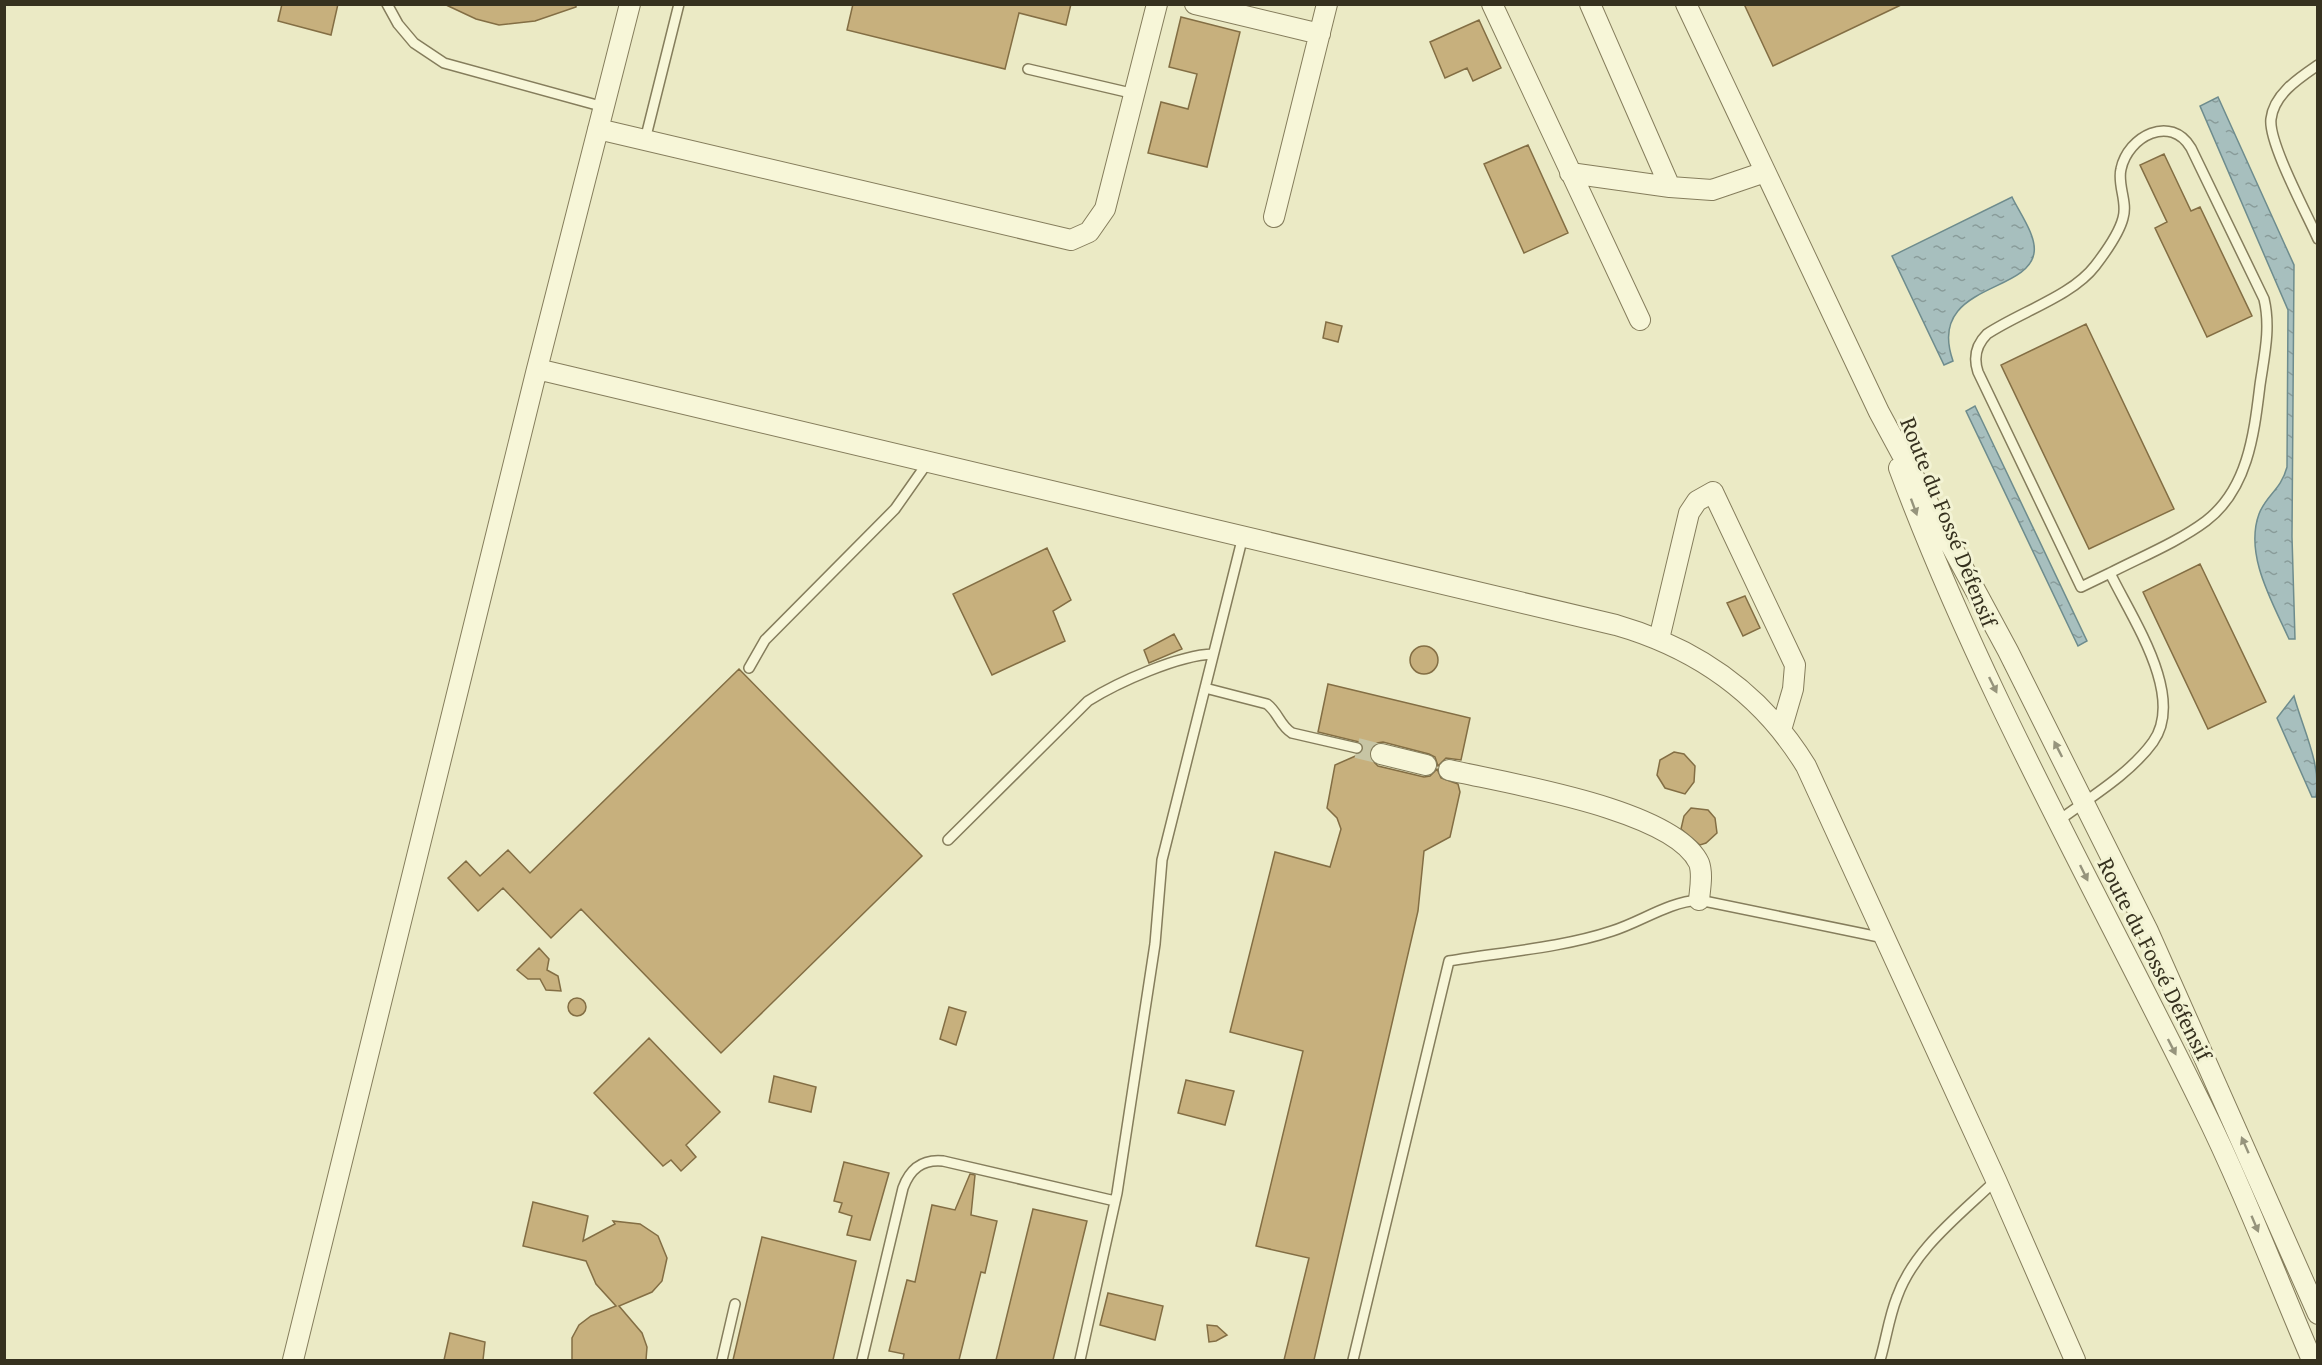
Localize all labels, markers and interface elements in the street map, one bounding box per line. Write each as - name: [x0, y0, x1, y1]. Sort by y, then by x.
- street label: Route du Fossé Défensif: [1894, 413, 2005, 633]
- one-way arrow: [1909, 498, 1919, 516]
- one-way arrow: [1988, 676, 1997, 693]
- one-way arrow: [2053, 741, 2062, 758]
- street label: Route du Fossé Défensif: [2092, 853, 2219, 1067]
- one-way arrow: [2079, 864, 2089, 882]
- one-way arrow: [2167, 1039, 2177, 1056]
- one-way arrow: [2240, 1136, 2249, 1153]
- one-way arrow: [2250, 1215, 2260, 1233]

